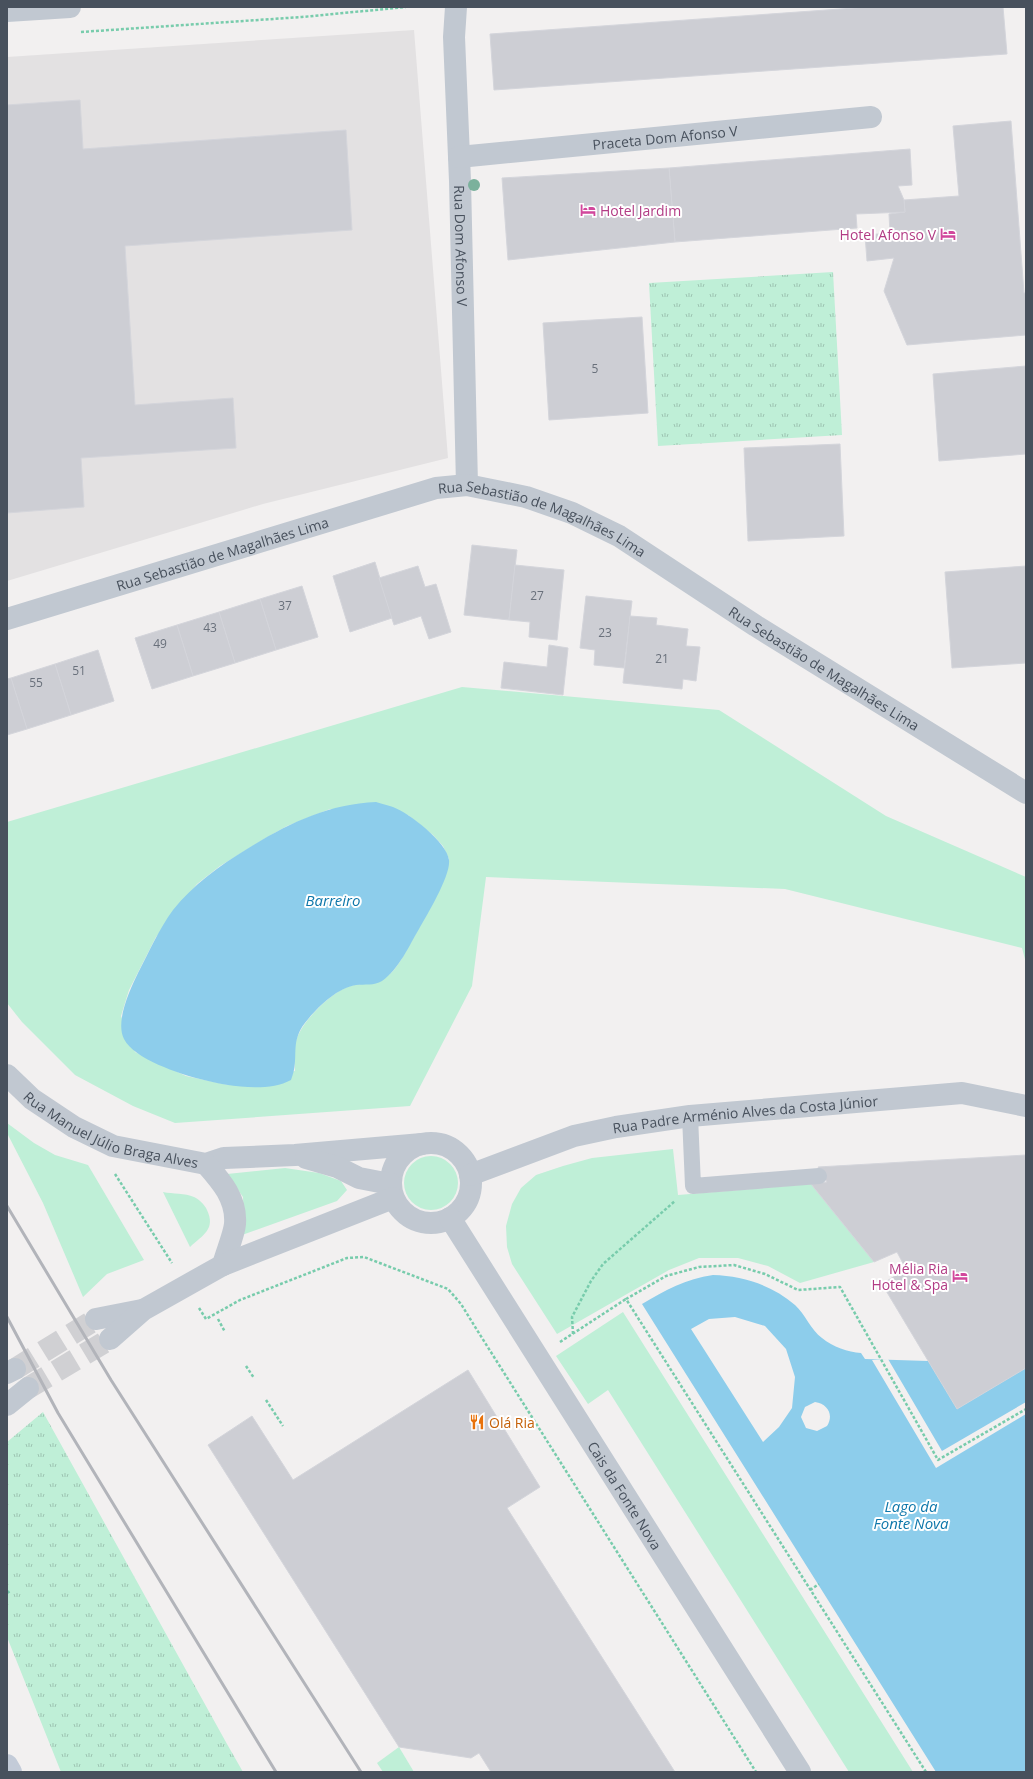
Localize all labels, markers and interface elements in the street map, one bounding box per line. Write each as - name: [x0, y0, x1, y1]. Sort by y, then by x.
- street label: Praceta Dom Afonso V: [592, 120, 739, 153]
- street label: Rua Dom Afonso V: [451, 185, 472, 307]
- hotel icon: Hotel Jardim: [579, 201, 597, 219]
- place label: Hotel Jardim: [600, 201, 681, 220]
- place label: Hotel Afonso V: [840, 225, 937, 244]
- hotel icon: Hotel Afonso V: [939, 225, 957, 243]
- house number: 5: [592, 360, 599, 377]
- street label: Rua Sebastião de Magalhães Lima: [437, 476, 650, 561]
- street label: Rua Sebastião de Magalhães Lima: [114, 512, 331, 595]
- house number: 27: [530, 587, 544, 604]
- house number: 37: [278, 597, 292, 614]
- street label: Rua Sebastião de Magalhães Lima: [725, 601, 923, 734]
- house number: 43: [203, 619, 217, 636]
- house number: 23: [598, 624, 612, 641]
- house number: 49: [153, 635, 167, 652]
- house number: 21: [655, 650, 669, 667]
- house number: 51: [72, 662, 86, 679]
- house number: 55: [29, 674, 43, 691]
- water label: Barreiro: [306, 890, 360, 910]
- street label: Rua Manuel Júlio Braga Alves: [20, 1087, 200, 1172]
- street label: Rua Padre Arménio Alves da Costa Júnior: [611, 1091, 879, 1137]
- place label: Mélia Ria Hotel & Spa: [871, 1259, 948, 1294]
- hotel icon: Mélia Ria Hotel & Spa: [951, 1267, 969, 1285]
- restaurant icon: Olá Ria: [468, 1413, 486, 1431]
- place label: Olá Ria: [489, 1413, 535, 1432]
- street label: Cais da Fonte Nova: [584, 1437, 667, 1553]
- water label: Lago da Fonte Nova: [874, 1496, 949, 1533]

